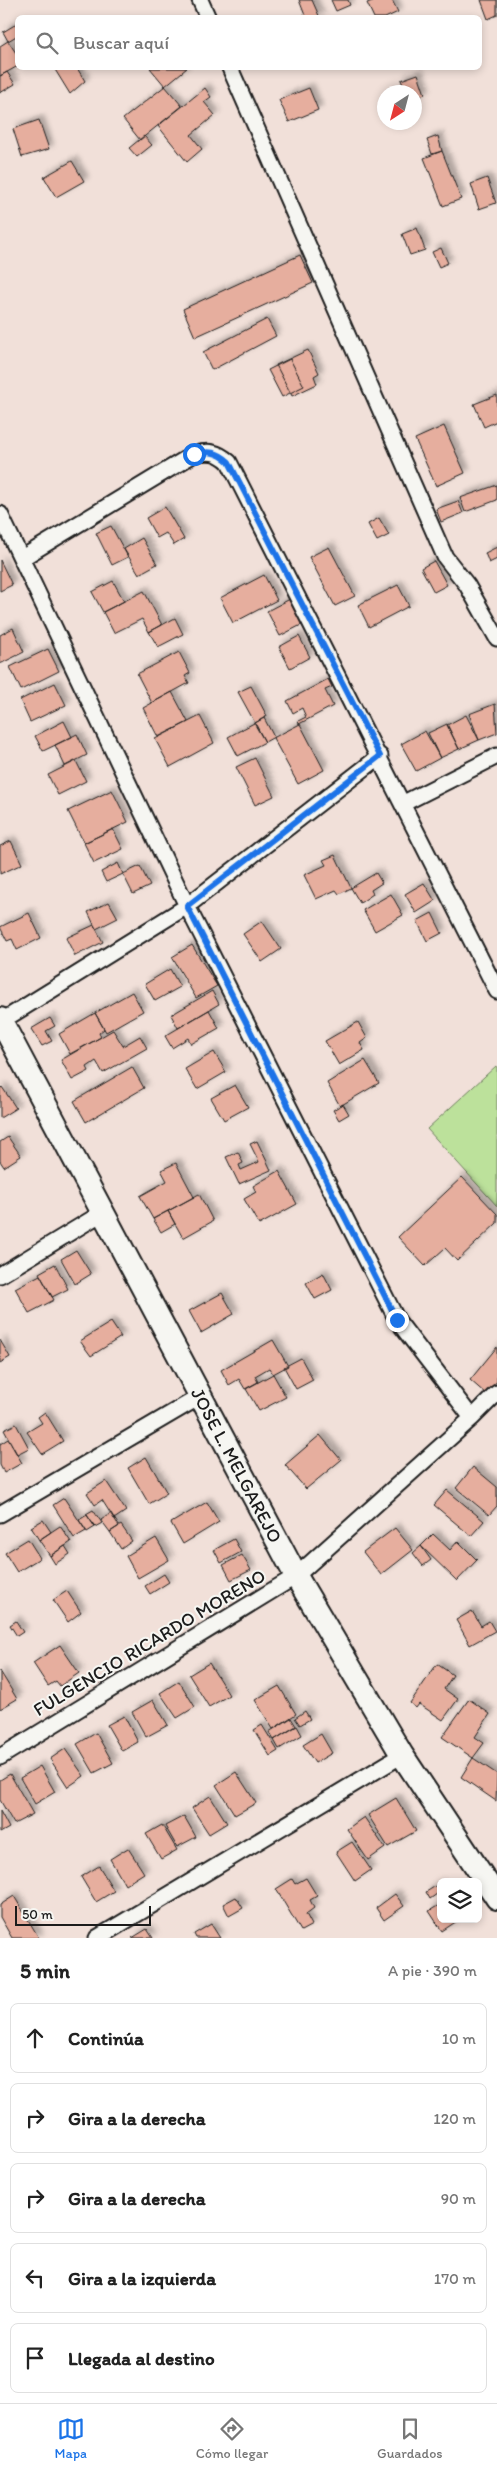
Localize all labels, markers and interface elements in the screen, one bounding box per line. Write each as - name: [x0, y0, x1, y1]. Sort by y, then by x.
- search box: [15, 15, 482, 70]
- icon: search: [33, 29, 61, 57]
- text: Buscar aquí: [73, 31, 169, 54]
- north arrow: [377, 85, 422, 130]
- route start: [183, 443, 206, 466]
- route end: [386, 1309, 409, 1332]
- street label: JOSE L. MELGAREJO: [186, 1384, 287, 1547]
- street label: FULGENCIO RICARDO MORENO: [29, 1564, 270, 1721]
- map controls: [437, 1878, 482, 1923]
- button: layers: [437, 1878, 482, 1923]
- scale bar: [15, 1903, 151, 1926]
- text: 50 m: [22, 1906, 53, 1923]
- text: 5 min: [20, 1958, 70, 1983]
- text: A pie · 390 m: [388, 1961, 477, 1980]
- icon: ahead: [21, 2024, 49, 2052]
- text: Continúa: [68, 2027, 144, 2050]
- text: 10 m: [442, 2029, 476, 2048]
- icon: right: [21, 2104, 49, 2132]
- text: Gira a la derecha: [68, 2107, 206, 2130]
- text: 120 m: [433, 2109, 476, 2128]
- icon: right: [21, 2184, 49, 2212]
- text: Gira a la derecha: [68, 2187, 206, 2210]
- text: 90 m: [441, 2189, 476, 2208]
- icon: left: [21, 2264, 49, 2292]
- text: Gira a la izquierda: [68, 2267, 216, 2290]
- text: 170 m: [434, 2269, 476, 2288]
- icon: arrive: [21, 2344, 49, 2372]
- text: Llegada al destino: [68, 2347, 215, 2370]
- tab: Mapa: [54, 2415, 87, 2462]
- tab: Cómo llegar: [196, 2415, 268, 2462]
- tab: Guardados: [377, 2415, 443, 2462]

